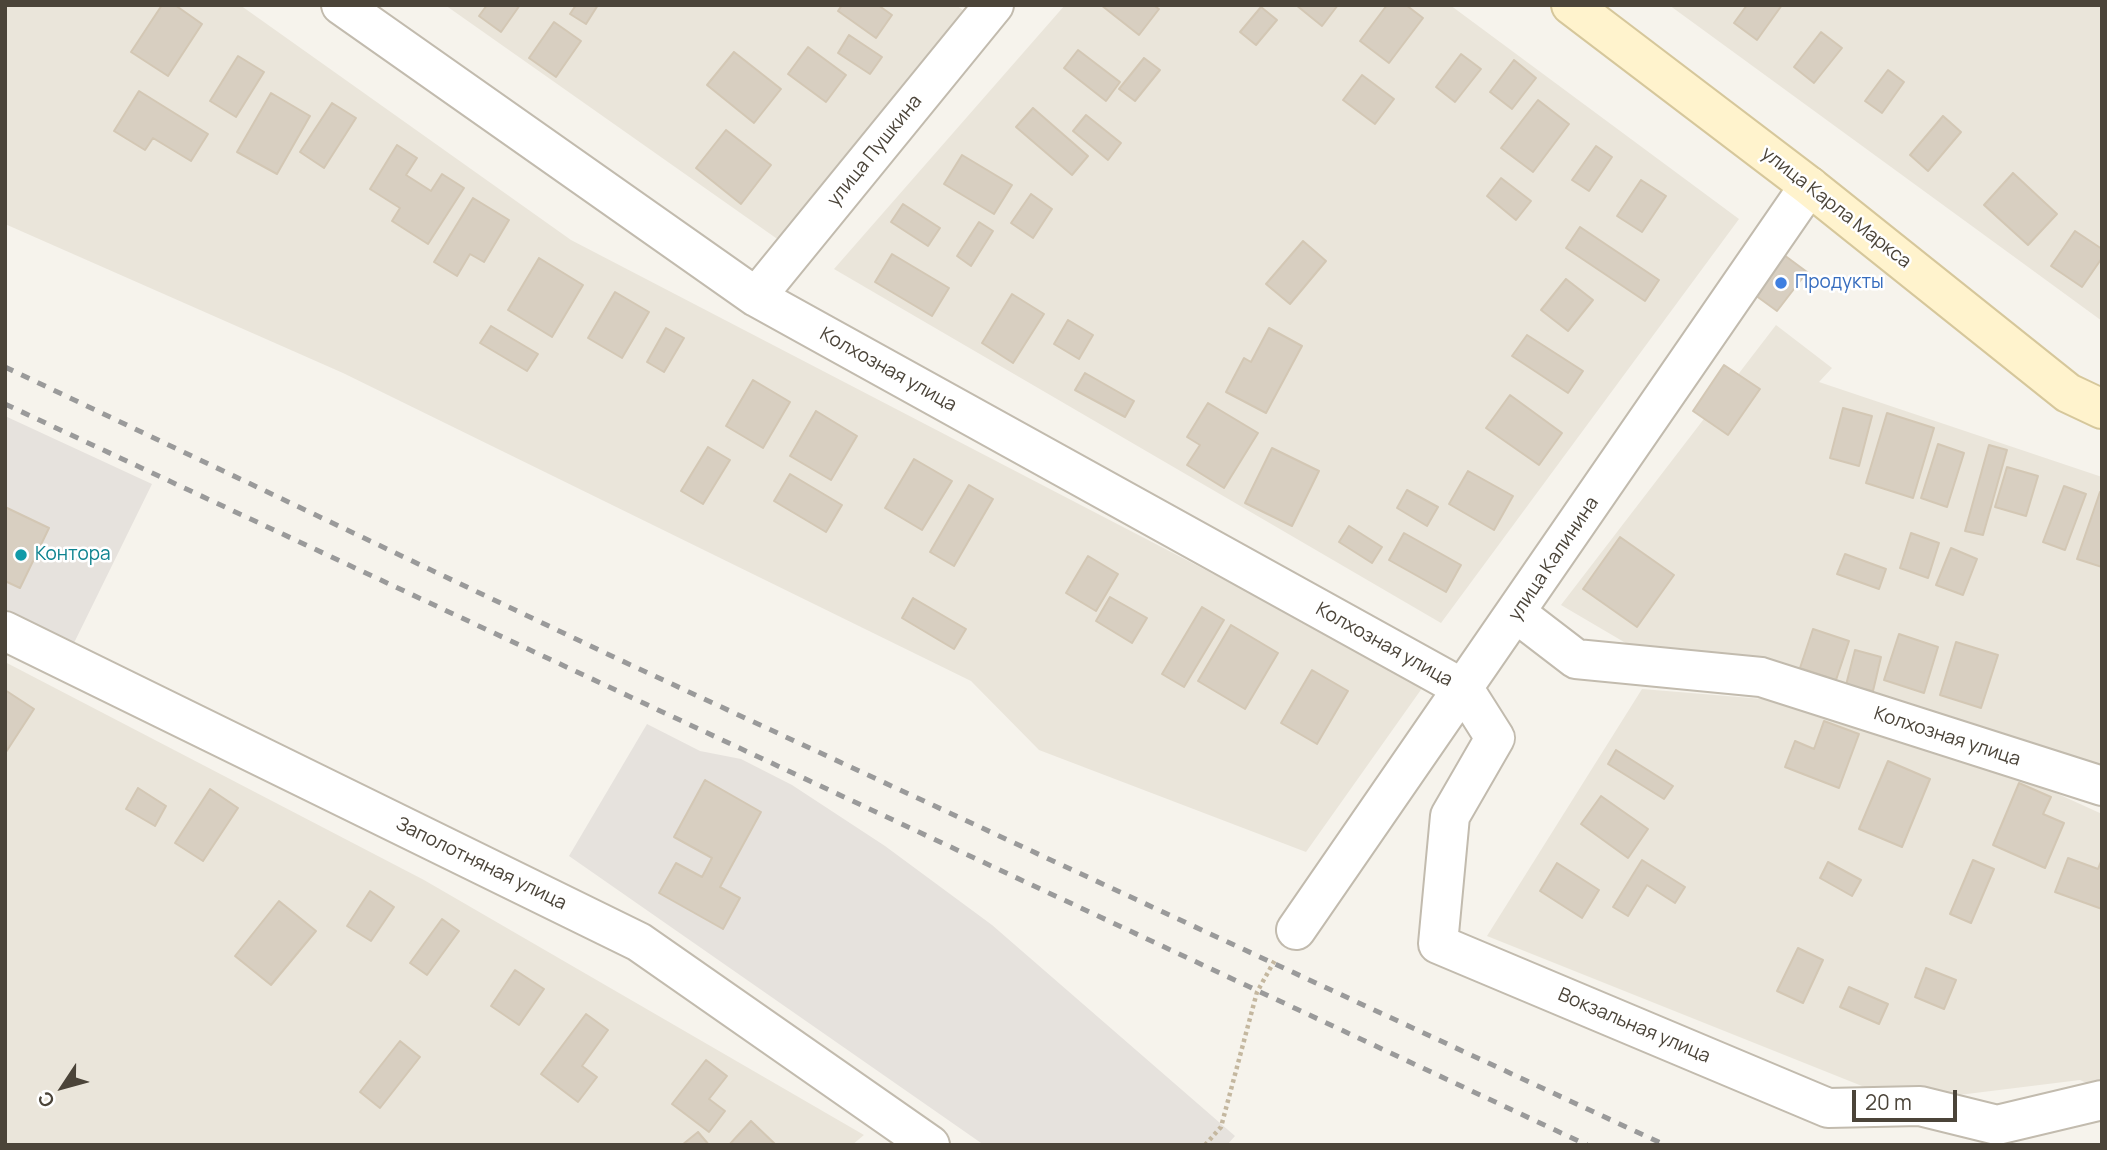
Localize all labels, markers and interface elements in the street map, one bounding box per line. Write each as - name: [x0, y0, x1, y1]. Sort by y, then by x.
- street label: улица Пушкина: [823, 91, 927, 211]
- street label: улица Карла Маркса: [1757, 142, 1915, 274]
- place label: Продукты: [1795, 272, 1884, 294]
- marker: Продукты: [1773, 275, 1789, 291]
- street label: Колхозная улица: [816, 323, 960, 417]
- street label: улица Калинина: [1504, 493, 1604, 625]
- place label: Контора: [35, 544, 110, 566]
- marker: Контора: [13, 547, 29, 563]
- street label: Колхозная улица: [1312, 598, 1456, 692]
- street label: Колхозная улица: [1871, 703, 2023, 771]
- street label: Заполотняная улица: [392, 813, 570, 915]
- street label: Вокзальная улица: [1555, 984, 1713, 1068]
- north arrow: [28, 1052, 98, 1122]
- scale bar: [1855, 1076, 1960, 1120]
- text: С: [31, 1086, 61, 1113]
- text: 20 m: [1865, 1088, 1912, 1116]

